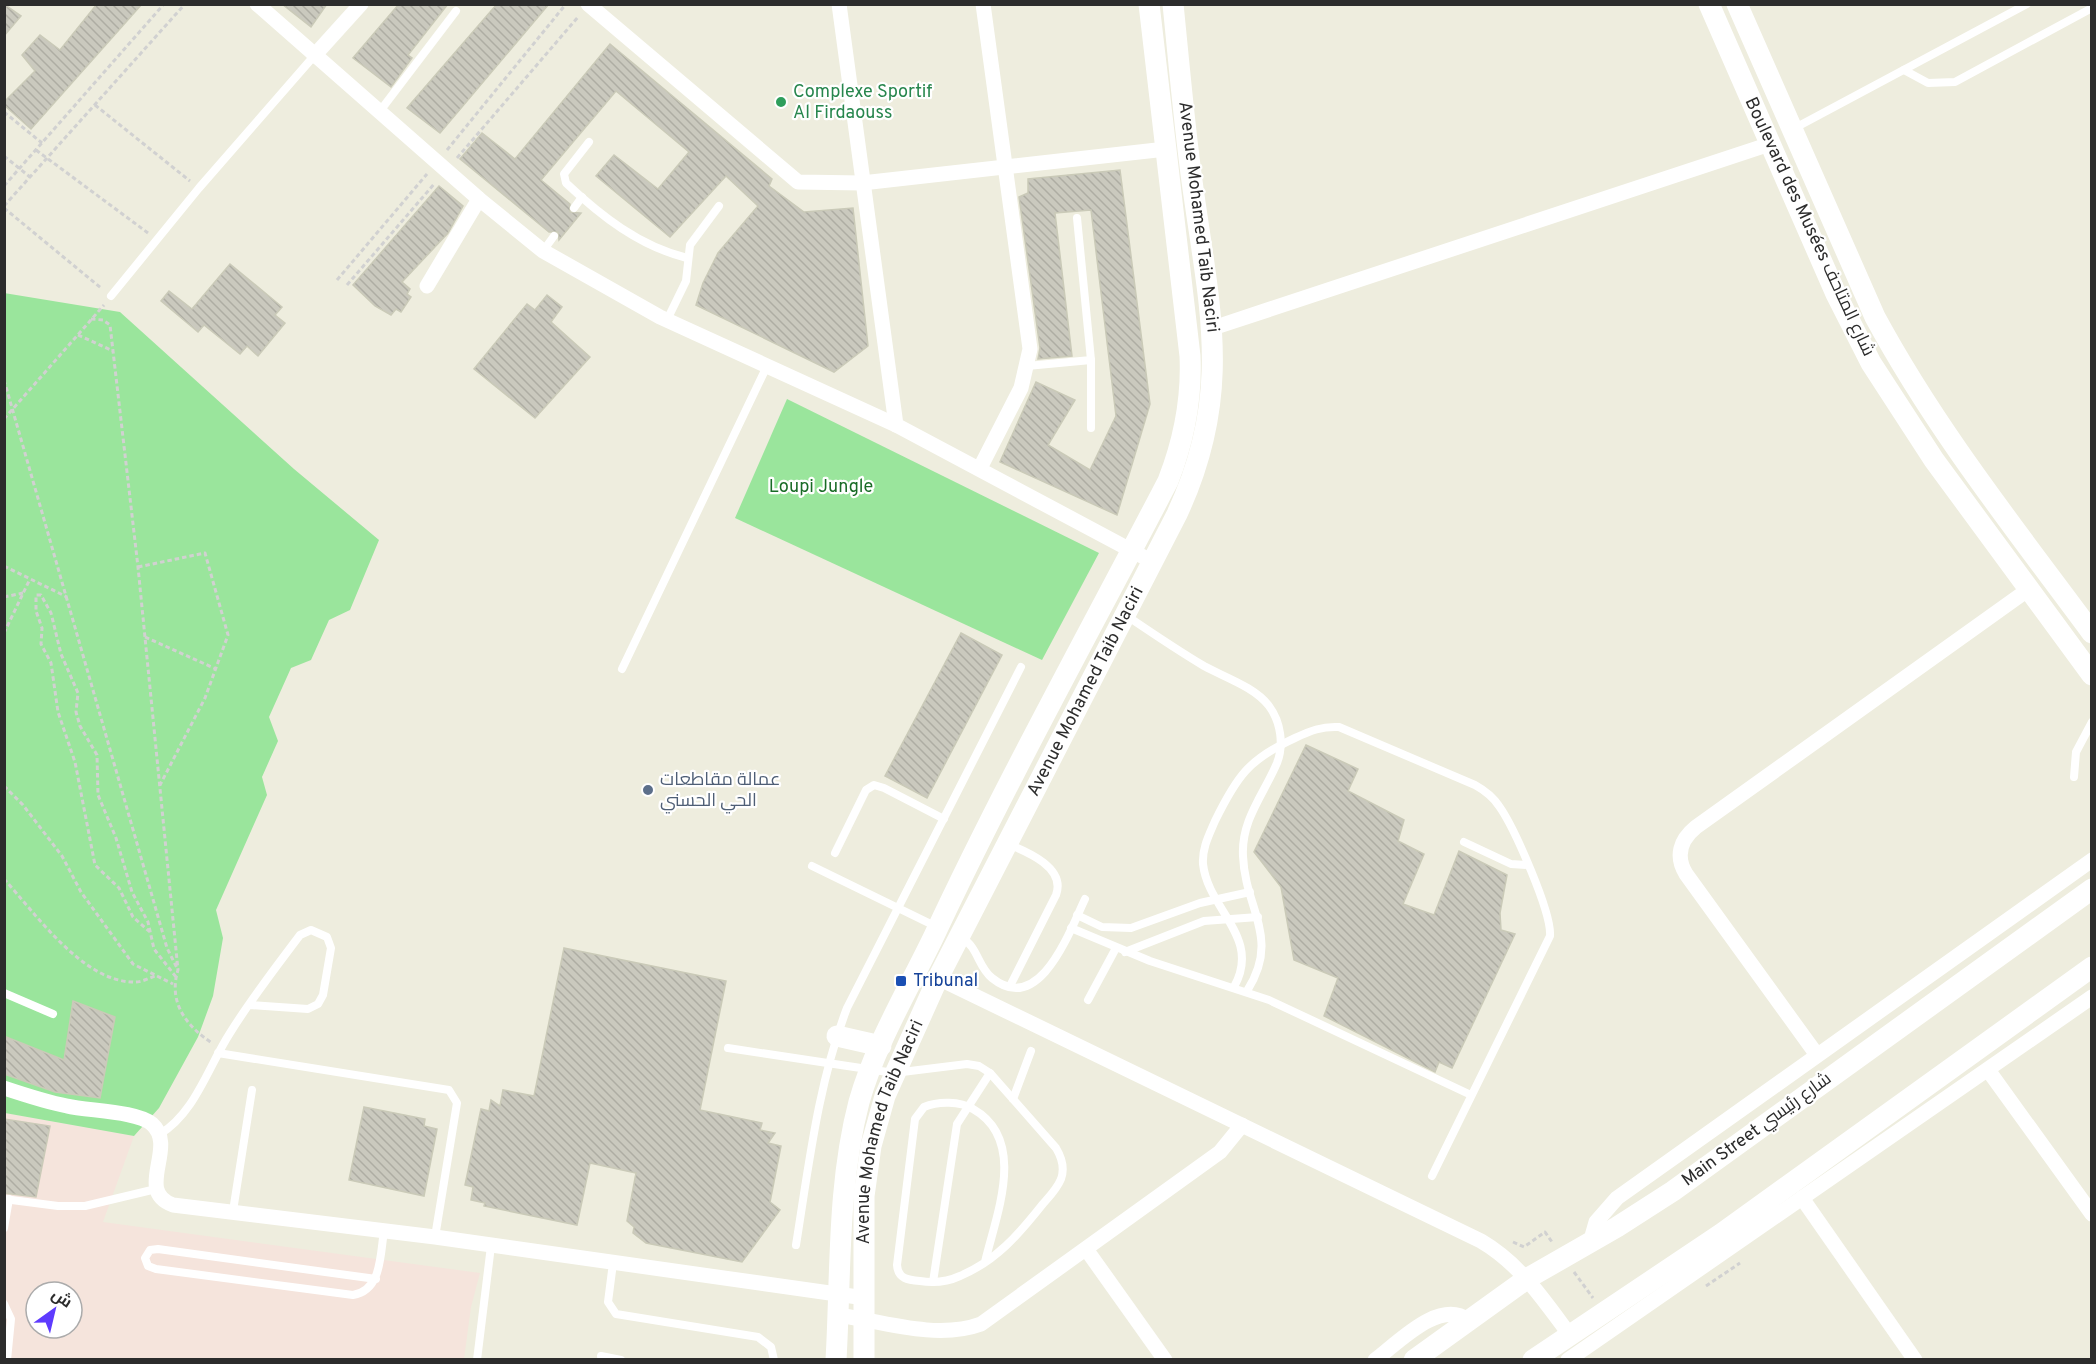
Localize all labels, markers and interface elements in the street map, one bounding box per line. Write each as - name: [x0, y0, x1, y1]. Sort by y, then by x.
- place label: Complexe Sportif Al Firdaouss: [793, 81, 932, 125]
- street label: Boulevard des Musées شارع المتاحف: [1739, 94, 1879, 360]
- marker: Complexe Sportif Al Firdaouss: [774, 95, 788, 109]
- street label: Avenue Mohamed Taib Naciri: [1172, 100, 1224, 334]
- park label: Loupi Jungle: [769, 476, 873, 499]
- street label: Avenue Mohamed Taib Naciri: [1022, 583, 1149, 800]
- place label: عمالة مقاطعات الحي الحسني: [660, 769, 780, 814]
- marker: عمالة مقاطعات الحي الحسني: [641, 783, 655, 797]
- place label: Tribunal: [913, 970, 978, 993]
- marker: Tribunal: [894, 974, 908, 988]
- street label: Avenue Mohamed Taib Naciri: [853, 1016, 929, 1244]
- street label: Main Street شارع رئيسي: [1678, 1068, 1836, 1192]
- north arrow: [24, 1280, 84, 1340]
- text: ش: [47, 1285, 75, 1313]

